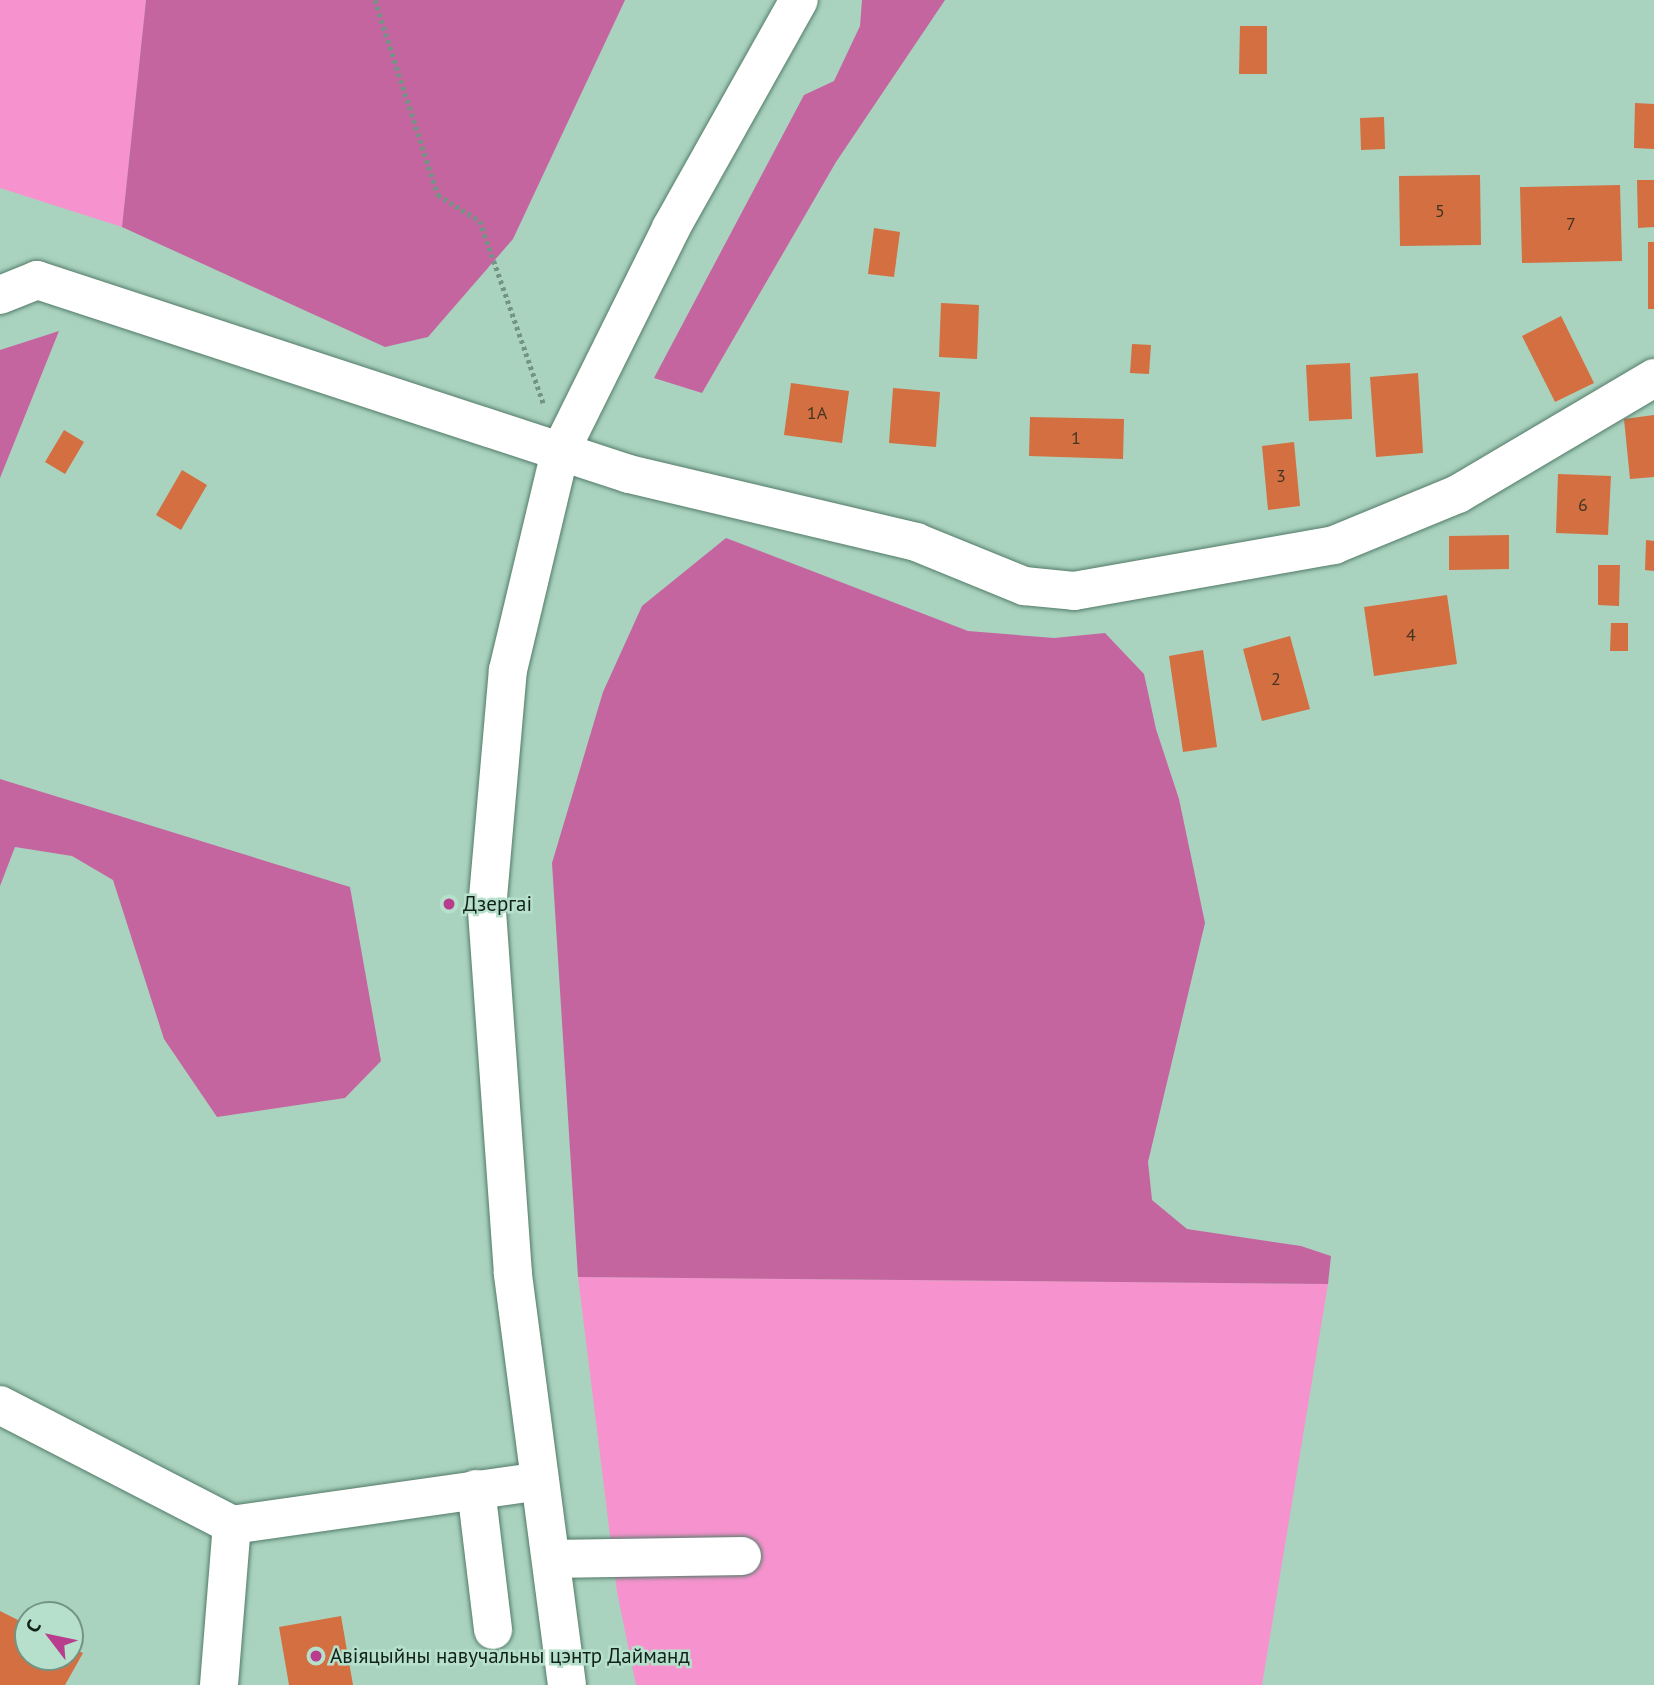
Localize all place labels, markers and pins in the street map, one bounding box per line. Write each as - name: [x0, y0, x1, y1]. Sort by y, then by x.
- place label: Дзергаі: [463, 891, 532, 917]
- marker: Дзергаі: [441, 896, 457, 912]
- place label: Авіяцыйны навучальны цэнтр Дайманд: [330, 1643, 690, 1669]
- marker: Авіяцыйны навучальны цэнтр Дайманд: [308, 1648, 324, 1664]

